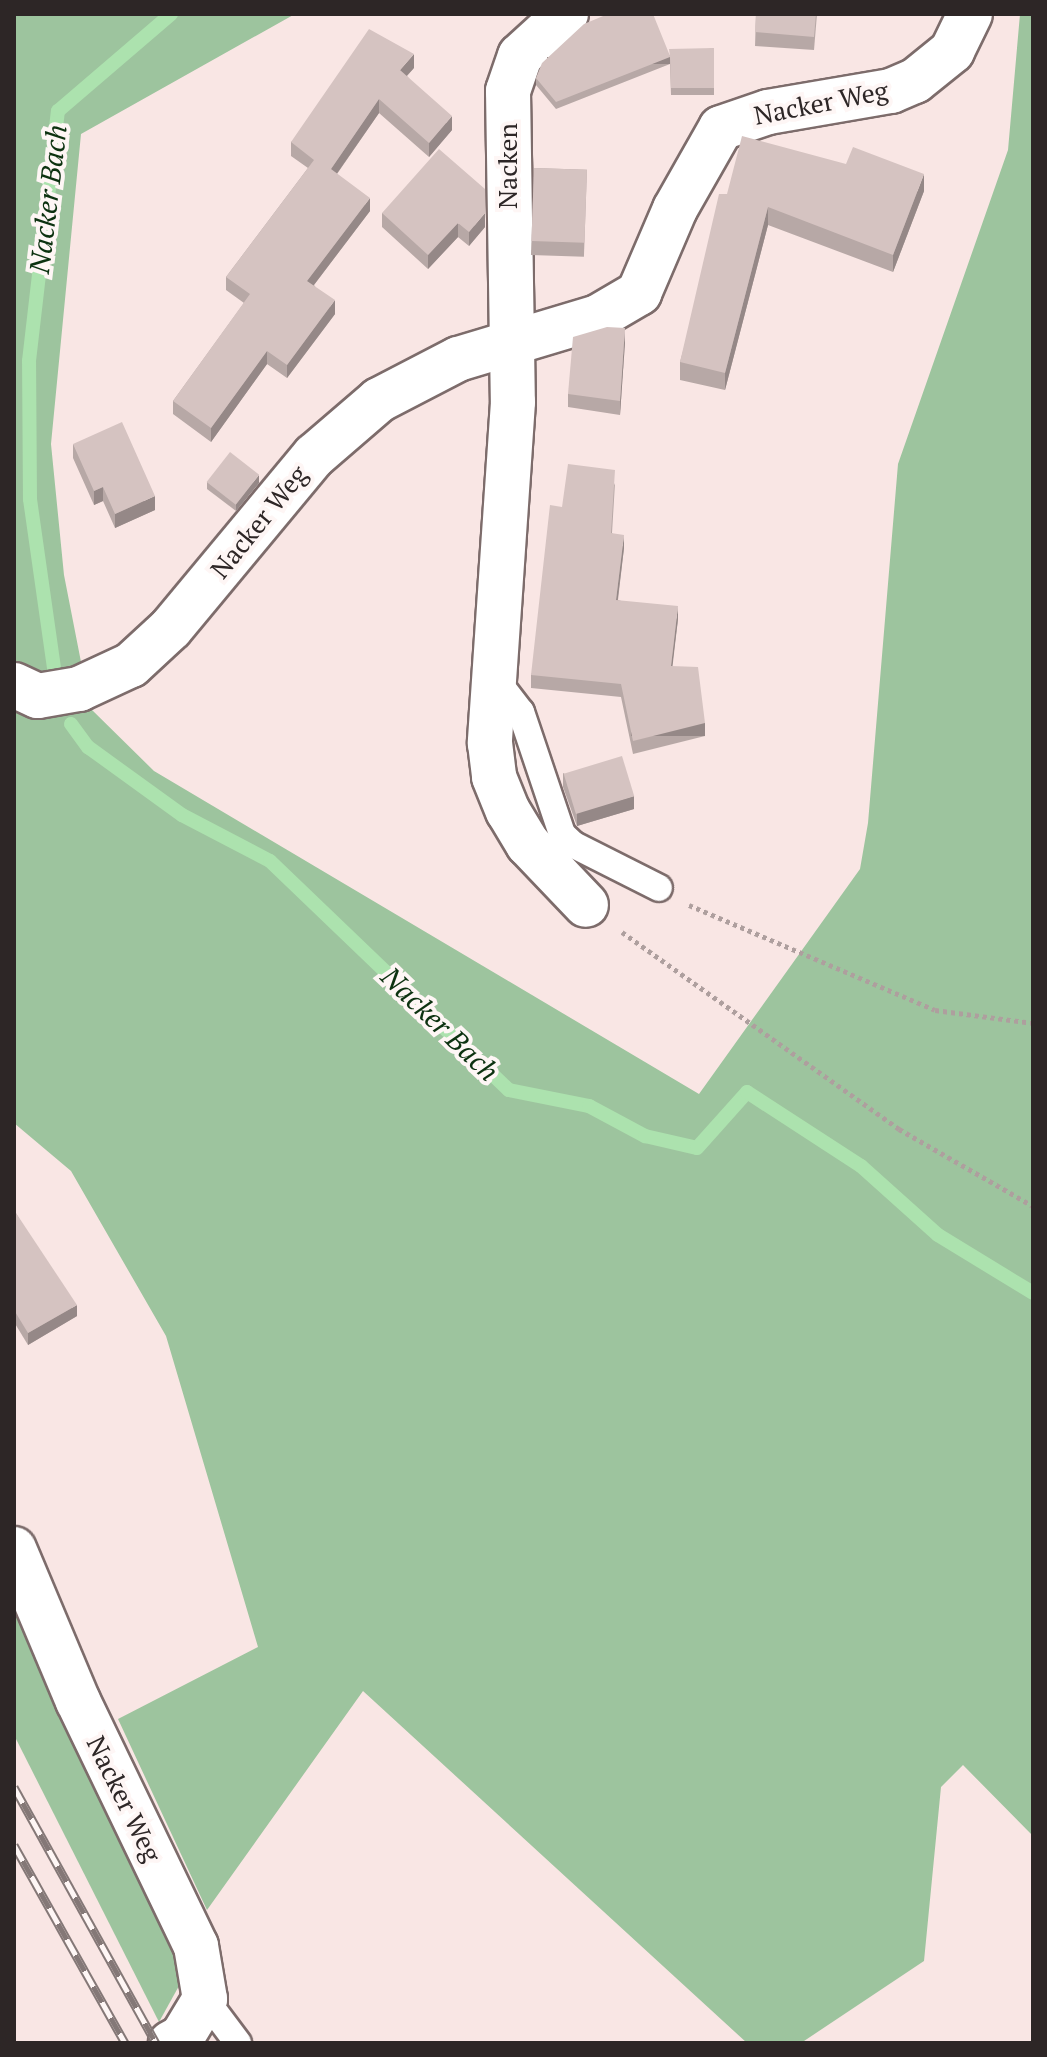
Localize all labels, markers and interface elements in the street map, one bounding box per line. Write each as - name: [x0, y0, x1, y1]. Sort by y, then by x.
- street label: Nacker Weg: [751, 75, 891, 131]
- water label: Nacker Bach: [22, 123, 74, 275]
- street label: Nacken: [492, 123, 524, 209]
- street label: Nacker Weg: [204, 459, 314, 585]
- water label: Nacker Bach: [374, 960, 506, 1088]
- street label: Nacker Weg: [80, 1731, 168, 1867]

